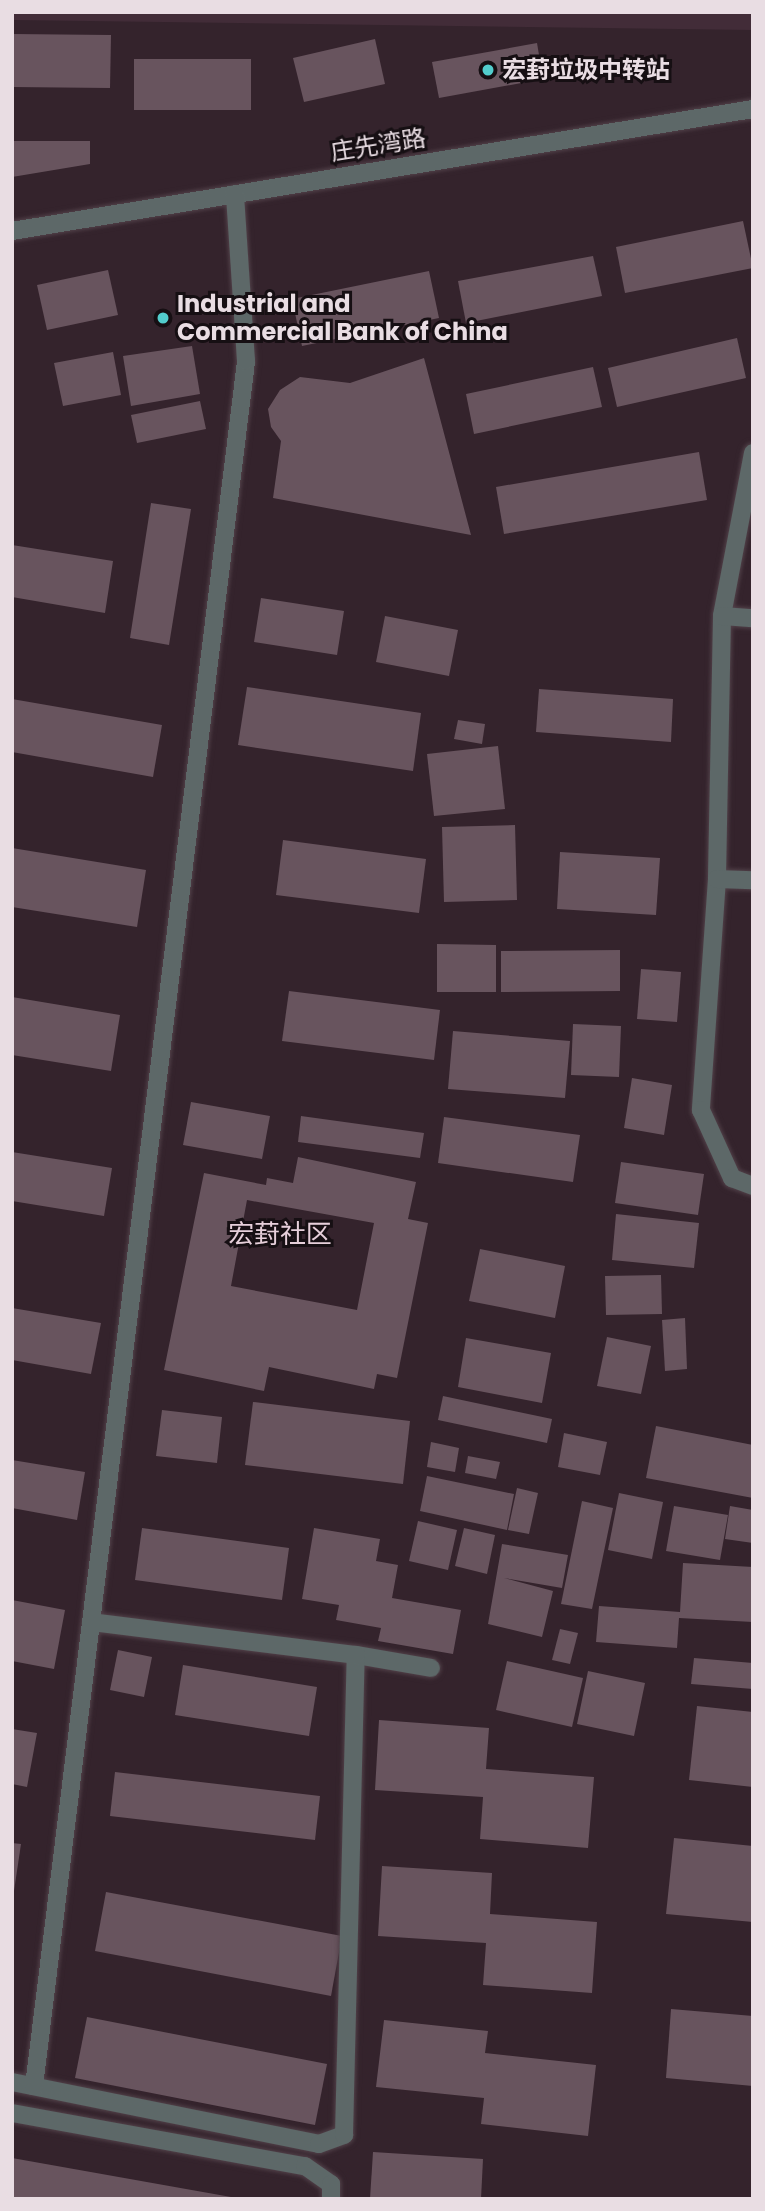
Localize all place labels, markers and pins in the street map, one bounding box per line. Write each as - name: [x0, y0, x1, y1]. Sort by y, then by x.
- place label: 宏葑垃圾中转站: [502, 56, 670, 84]
- marker: 宏葑垃圾中转站: [480, 62, 496, 78]
- place label: Industrial and Commercial Bank of China: [177, 290, 508, 346]
- marker: Industrial and Commercial Bank of China: [155, 310, 171, 326]

